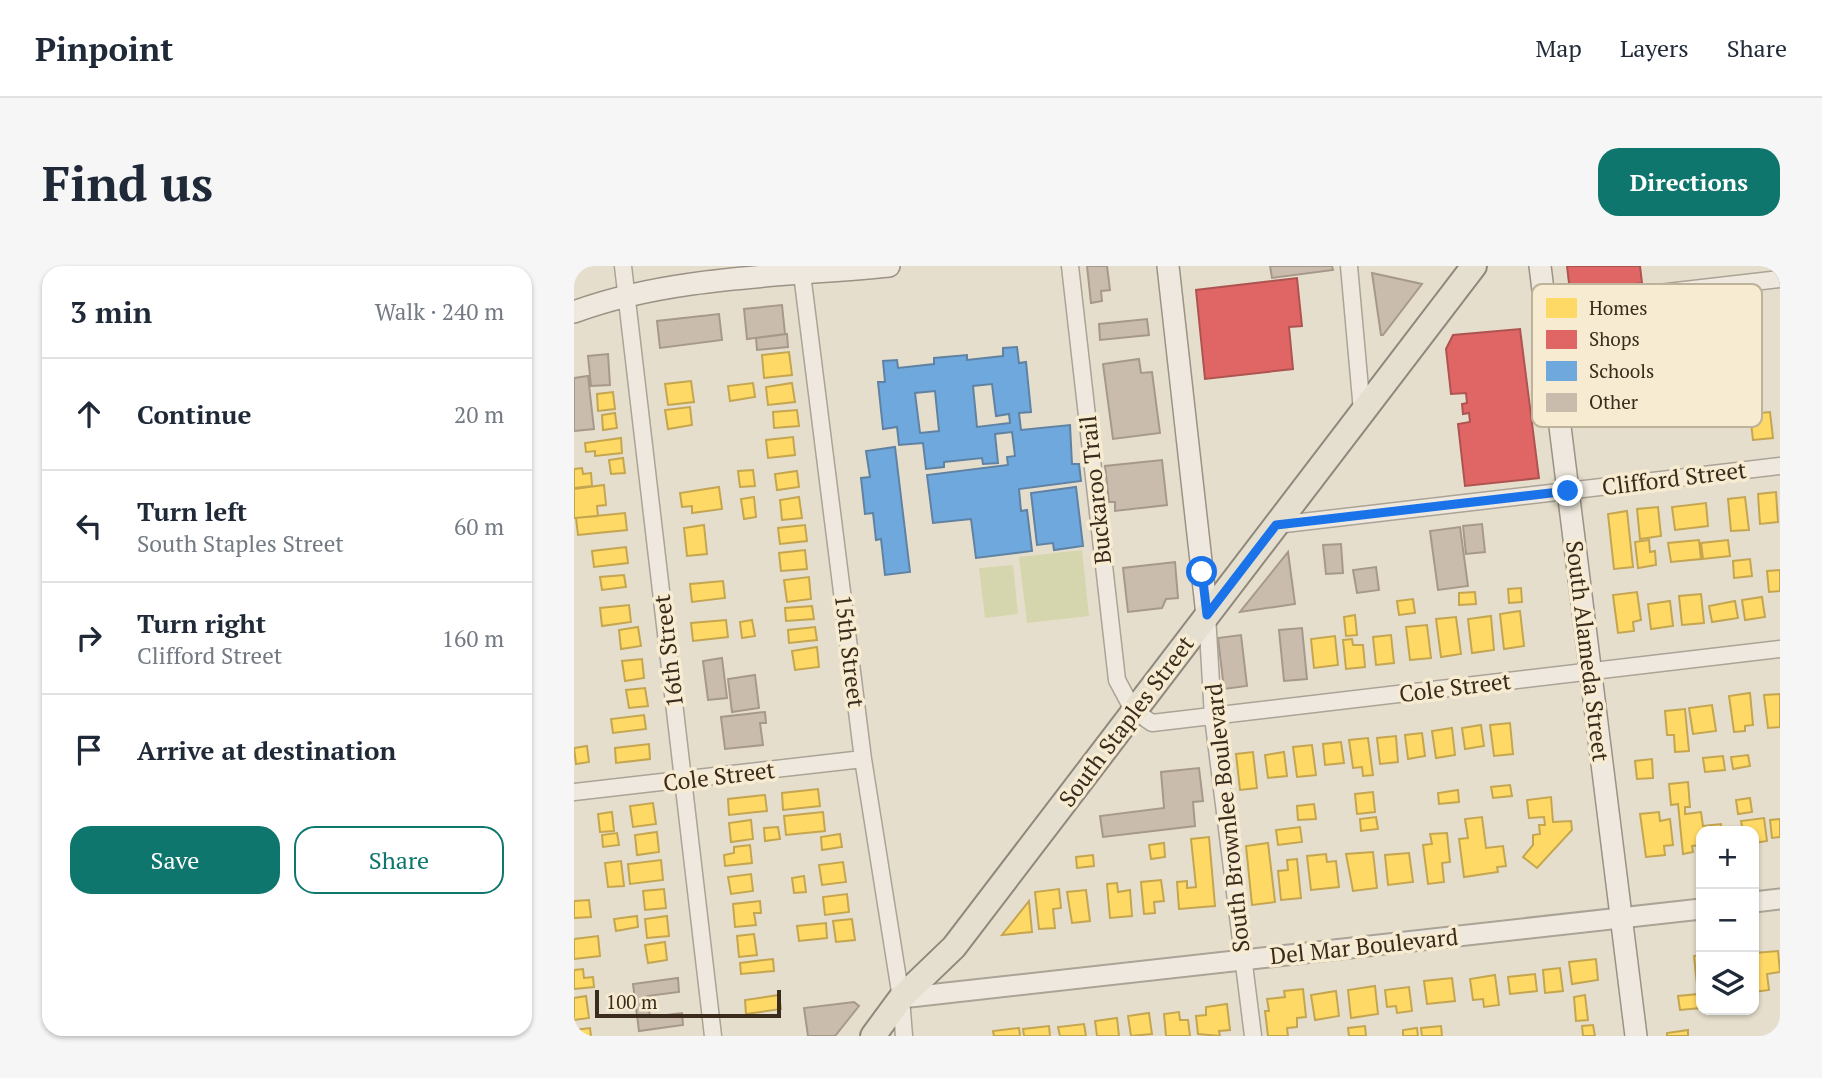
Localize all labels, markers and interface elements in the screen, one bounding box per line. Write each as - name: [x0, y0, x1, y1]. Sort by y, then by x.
- text: Pinpoint: [35, 27, 173, 70]
- text: Map: [1535, 32, 1582, 64]
- text: Layers: [1620, 32, 1689, 64]
- text: Share: [1727, 32, 1787, 64]
- button: Directions: [1598, 148, 1780, 216]
- text: Find us: [42, 150, 213, 215]
- legend: [1532, 284, 1762, 427]
- text: 3 min: [70, 292, 152, 332]
- text: Homes: [1589, 295, 1648, 320]
- text: Walk · 240 m: [375, 296, 504, 327]
- text: Shops: [1589, 326, 1640, 351]
- text: Schools: [1589, 358, 1654, 383]
- text: Other: [1589, 389, 1639, 414]
- icon: ahead: [70, 395, 108, 433]
- text: Continue: [137, 397, 251, 431]
- text: 20 m: [454, 399, 504, 430]
- street label: Buckaroo Trail: [1072, 414, 1118, 566]
- street label: Clifford Street: [1600, 454, 1748, 502]
- route end: [1552, 475, 1583, 506]
- text: Turn left: [137, 494, 247, 528]
- icon: left: [70, 507, 108, 545]
- text: 60 m: [454, 511, 504, 542]
- text: South Staples Street: [137, 528, 344, 559]
- street label: South Alameda Street: [1559, 539, 1617, 764]
- route start: [1186, 556, 1217, 587]
- street label: 16th Street: [646, 592, 690, 709]
- street label: 15th Street: [828, 593, 872, 710]
- text: Turn right: [137, 606, 266, 640]
- icon: right: [70, 619, 108, 657]
- text: 160 m: [442, 623, 504, 654]
- street label: South Staples Street: [1051, 629, 1201, 813]
- text: Clifford Street: [137, 640, 282, 671]
- street label: Cole Street: [1397, 665, 1513, 709]
- street label: South Brownlee Boulevard: [1197, 682, 1257, 954]
- icon: arrive: [70, 731, 108, 769]
- text: Arrive at destination: [137, 733, 396, 767]
- street label: Cole Street: [661, 754, 777, 798]
- button: Save: [70, 826, 280, 894]
- button: Share: [294, 826, 504, 894]
- map controls: [1696, 826, 1759, 1015]
- button: +: [1696, 826, 1759, 889]
- button: −: [1696, 889, 1759, 952]
- street label: Del Mar Boulevard: [1268, 921, 1460, 971]
- button: layers: [1696, 952, 1759, 1015]
- scale bar: [595, 987, 780, 1019]
- text: 100 m: [606, 989, 657, 1014]

